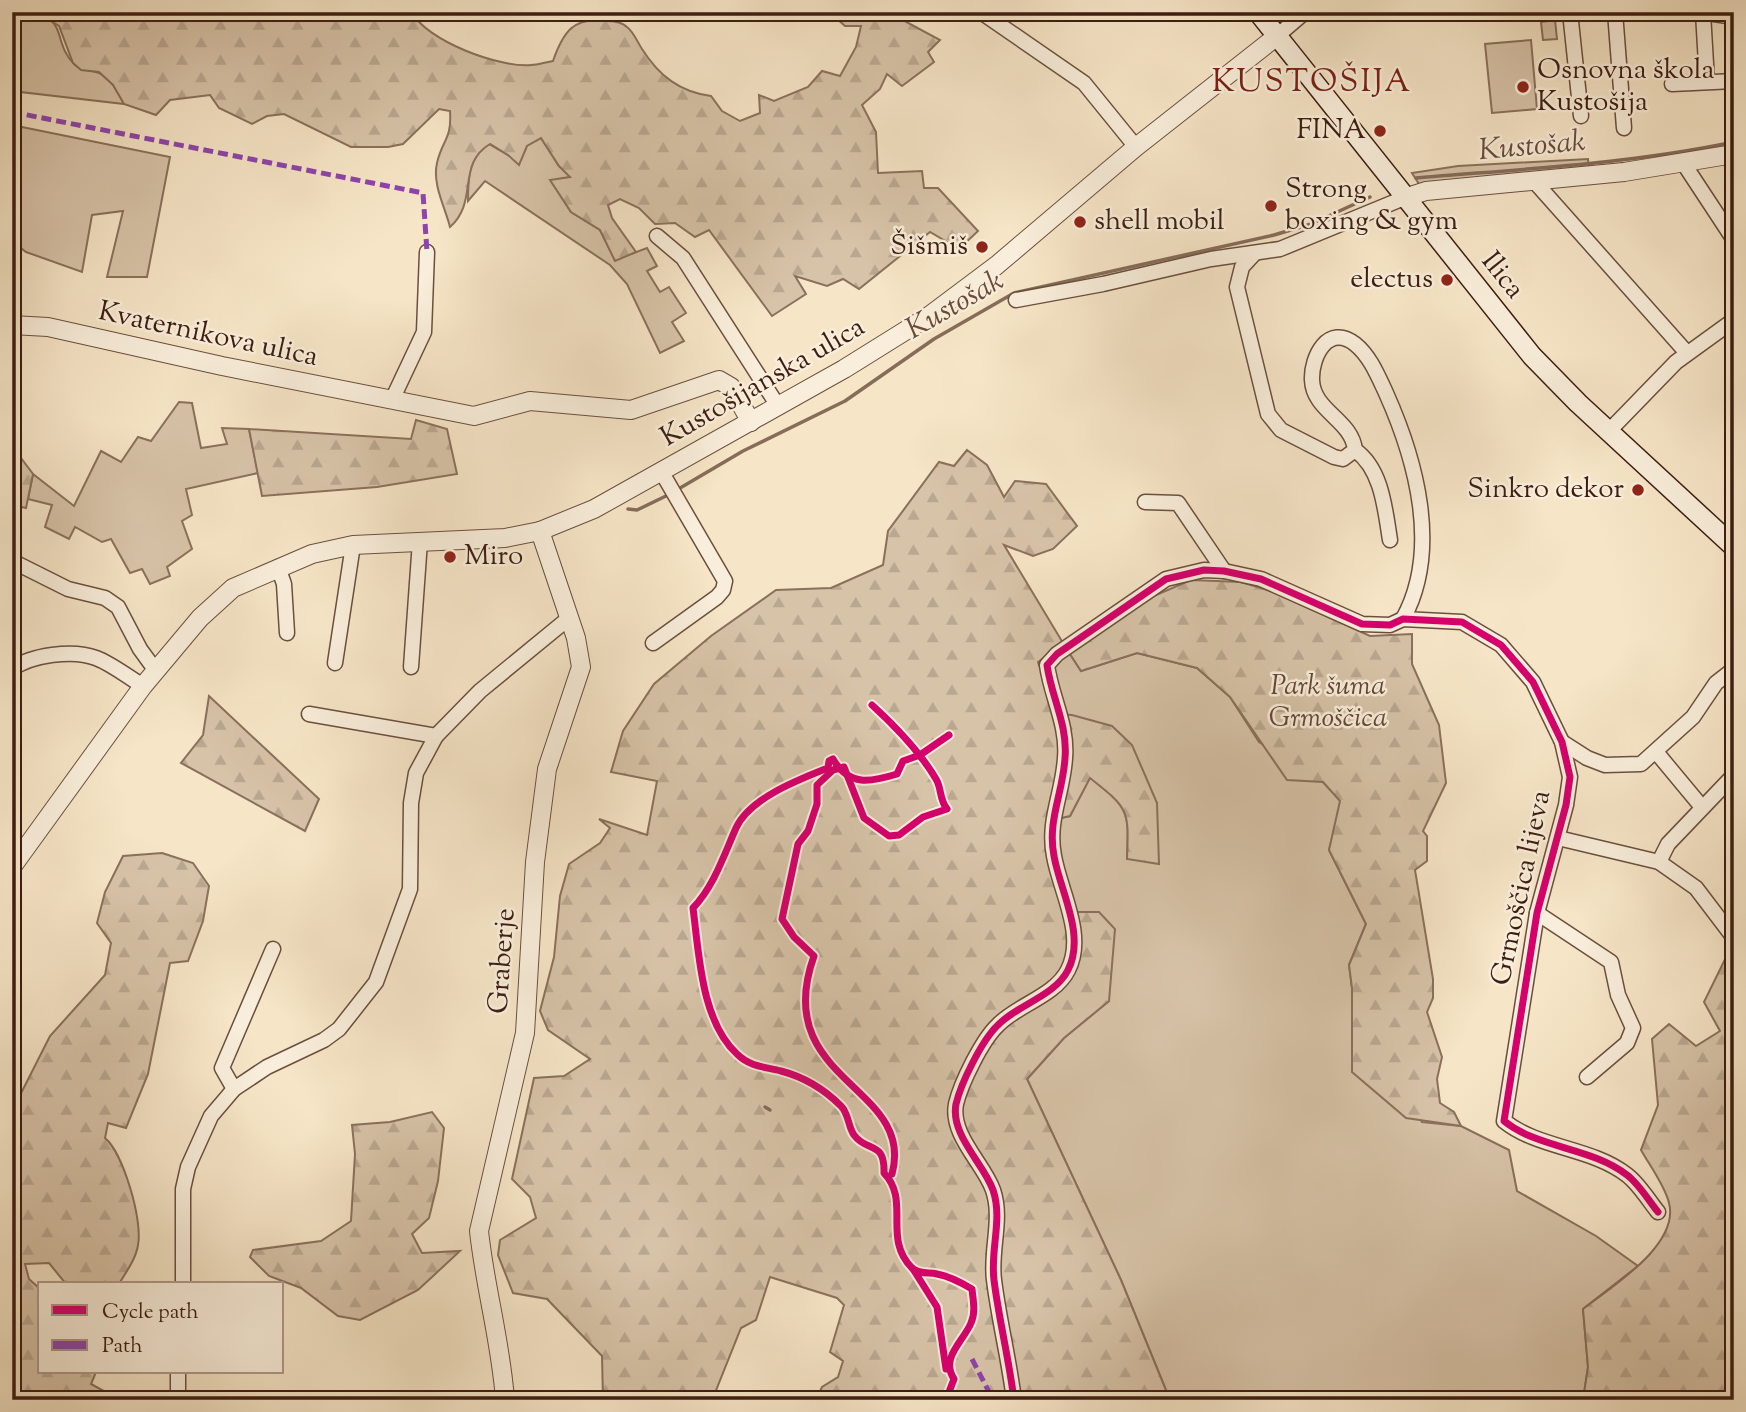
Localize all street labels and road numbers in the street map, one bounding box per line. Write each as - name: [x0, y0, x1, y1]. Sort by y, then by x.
- street label: Ilica: [1471, 244, 1533, 308]
- street label: Kvaternikova ulica: [94, 292, 322, 378]
- street label: Kustošijanska ulica: [653, 308, 873, 458]
- street label: Grmoščica lijeva: [1482, 787, 1562, 989]
- street label: Graberje: [479, 907, 527, 1015]

